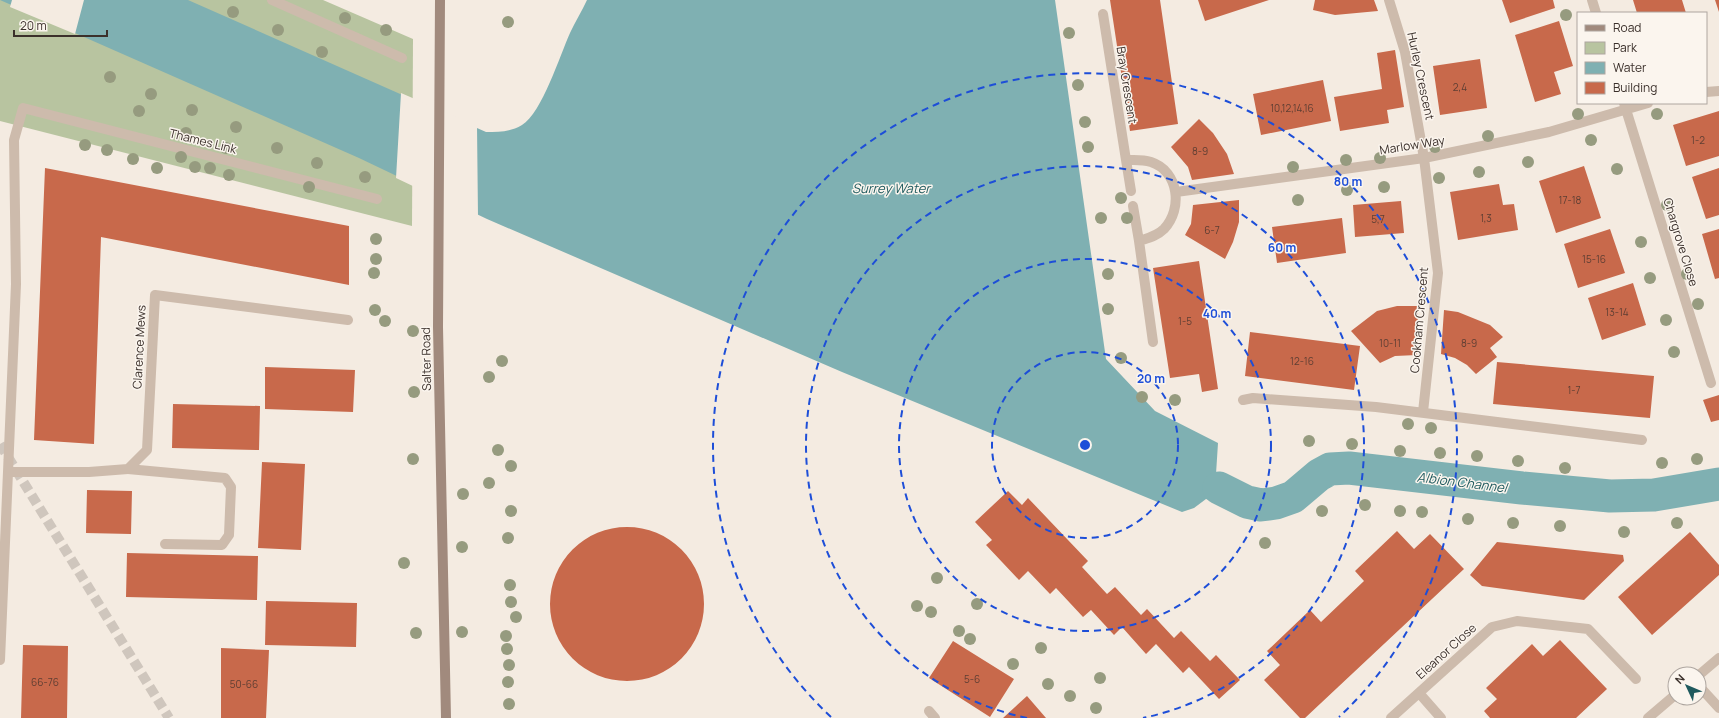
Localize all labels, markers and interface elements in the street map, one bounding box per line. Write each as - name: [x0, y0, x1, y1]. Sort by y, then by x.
- scale bar: [14, 12, 107, 38]
- legend: [1577, 12, 1707, 104]
- text: 20 m: [20, 17, 47, 34]
- text: Road: [1613, 19, 1641, 36]
- street label: Hurley Crescent: [1403, 30, 1439, 122]
- text: Park: [1613, 39, 1638, 56]
- street label: Bray Crescent: [1113, 45, 1142, 125]
- text: Water: [1613, 59, 1647, 76]
- text: Building: [1613, 79, 1657, 96]
- house number: 2,4: [1453, 80, 1467, 94]
- house number: 10,12,14,16: [1270, 101, 1314, 115]
- street label: Thames Link: [168, 124, 239, 158]
- street label: Marlow Way: [1378, 131, 1446, 159]
- house number: 1-2: [1691, 133, 1705, 147]
- house number: 8-9: [1192, 144, 1208, 158]
- text: 80 m: [1334, 173, 1362, 190]
- water label: Surrey Water: [852, 179, 932, 197]
- house number: 17-18: [1559, 193, 1582, 207]
- street label: Chargrove Close: [1659, 196, 1703, 288]
- house number: 1,3: [1480, 211, 1492, 225]
- house number: 5,7: [1371, 212, 1385, 226]
- house number: 6-7: [1204, 223, 1220, 237]
- text: 60 m: [1268, 239, 1296, 256]
- house number: 15-16: [1582, 252, 1606, 266]
- street label: Cookham Crescent: [1406, 266, 1432, 374]
- street label: Clarence Mews: [128, 305, 150, 389]
- text: 40 m: [1203, 305, 1231, 322]
- house number: 13-14: [1605, 305, 1629, 319]
- house number: 1-5: [1178, 314, 1192, 328]
- street label: Salter Road: [417, 327, 435, 391]
- house number: 10-11: [1379, 336, 1401, 350]
- house number: 8-9: [1461, 336, 1477, 350]
- house number: 12-16: [1290, 354, 1314, 368]
- text: 20 m: [1137, 370, 1165, 387]
- house number: 1-7: [1567, 383, 1581, 397]
- centre of rings: [1078, 438, 1092, 452]
- water label: Albion Channel: [1416, 468, 1510, 497]
- street label: Eleanor Close: [1412, 619, 1480, 683]
- north arrow: [1667, 666, 1707, 706]
- text: N: [1671, 671, 1688, 687]
- house number: 5-6: [964, 672, 980, 686]
- house number: 66-76: [31, 675, 59, 689]
- house number: 50-66: [230, 677, 258, 691]

